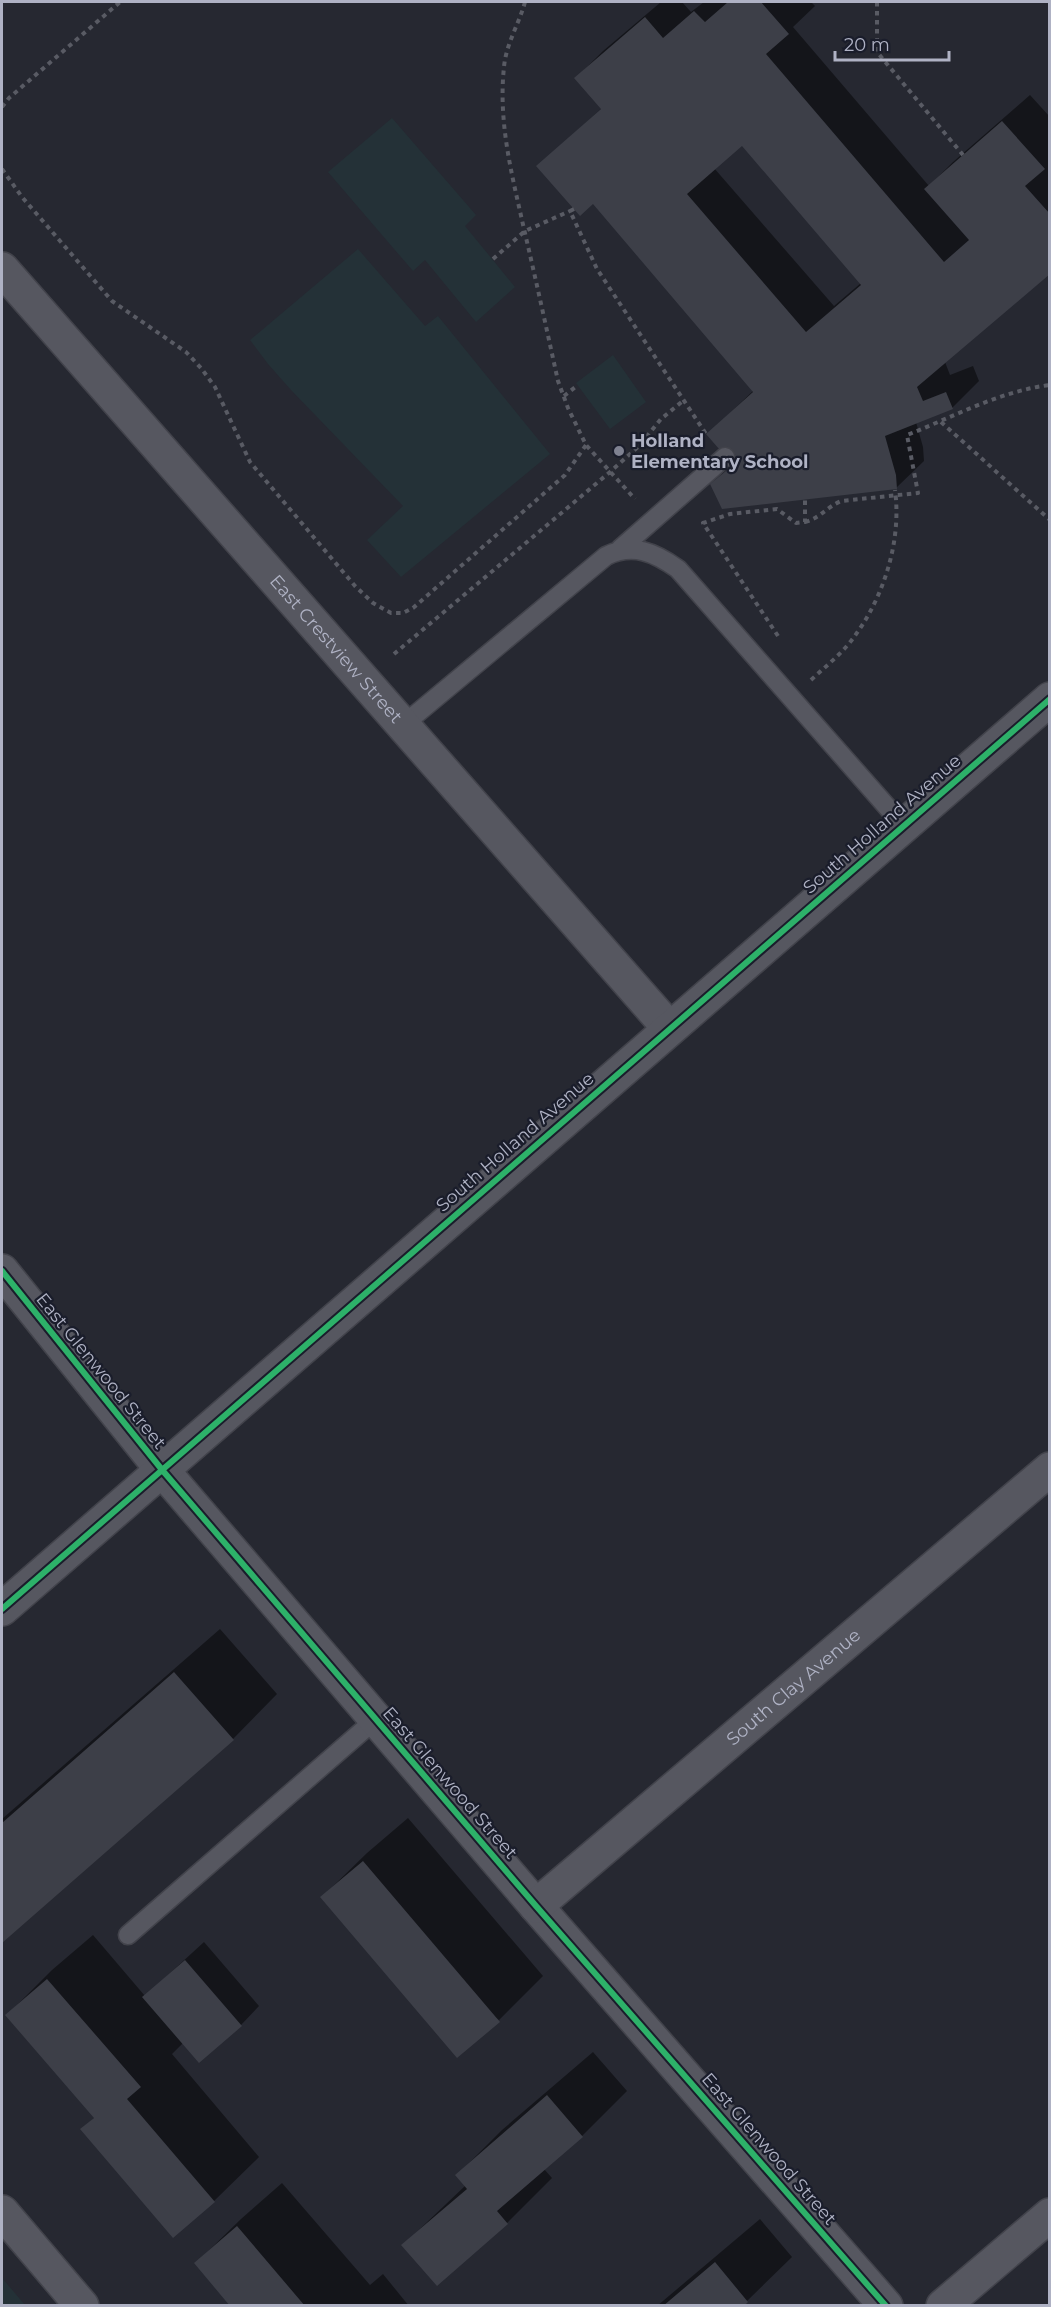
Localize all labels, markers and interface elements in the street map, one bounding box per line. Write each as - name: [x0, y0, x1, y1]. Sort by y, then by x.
- scale bar: [835, 24, 949, 62]
- text: 20 m: [844, 34, 890, 56]
- place label: Holland Elementary School: [631, 430, 808, 473]
- marker: Holland Elementary School: [612, 444, 626, 458]
- street label: East Crestview Street: [265, 570, 407, 728]
- street label: South Holland Avenue: [799, 749, 965, 899]
- street label: South Holland Avenue: [432, 1067, 598, 1217]
- street label: East Glenwood Street: [31, 1289, 171, 1453]
- street label: South Clay Avenue: [722, 1624, 865, 1750]
- street label: East Glenwood Street: [378, 1702, 522, 1864]
- street label: East Glenwood Street: [697, 2068, 841, 2230]

